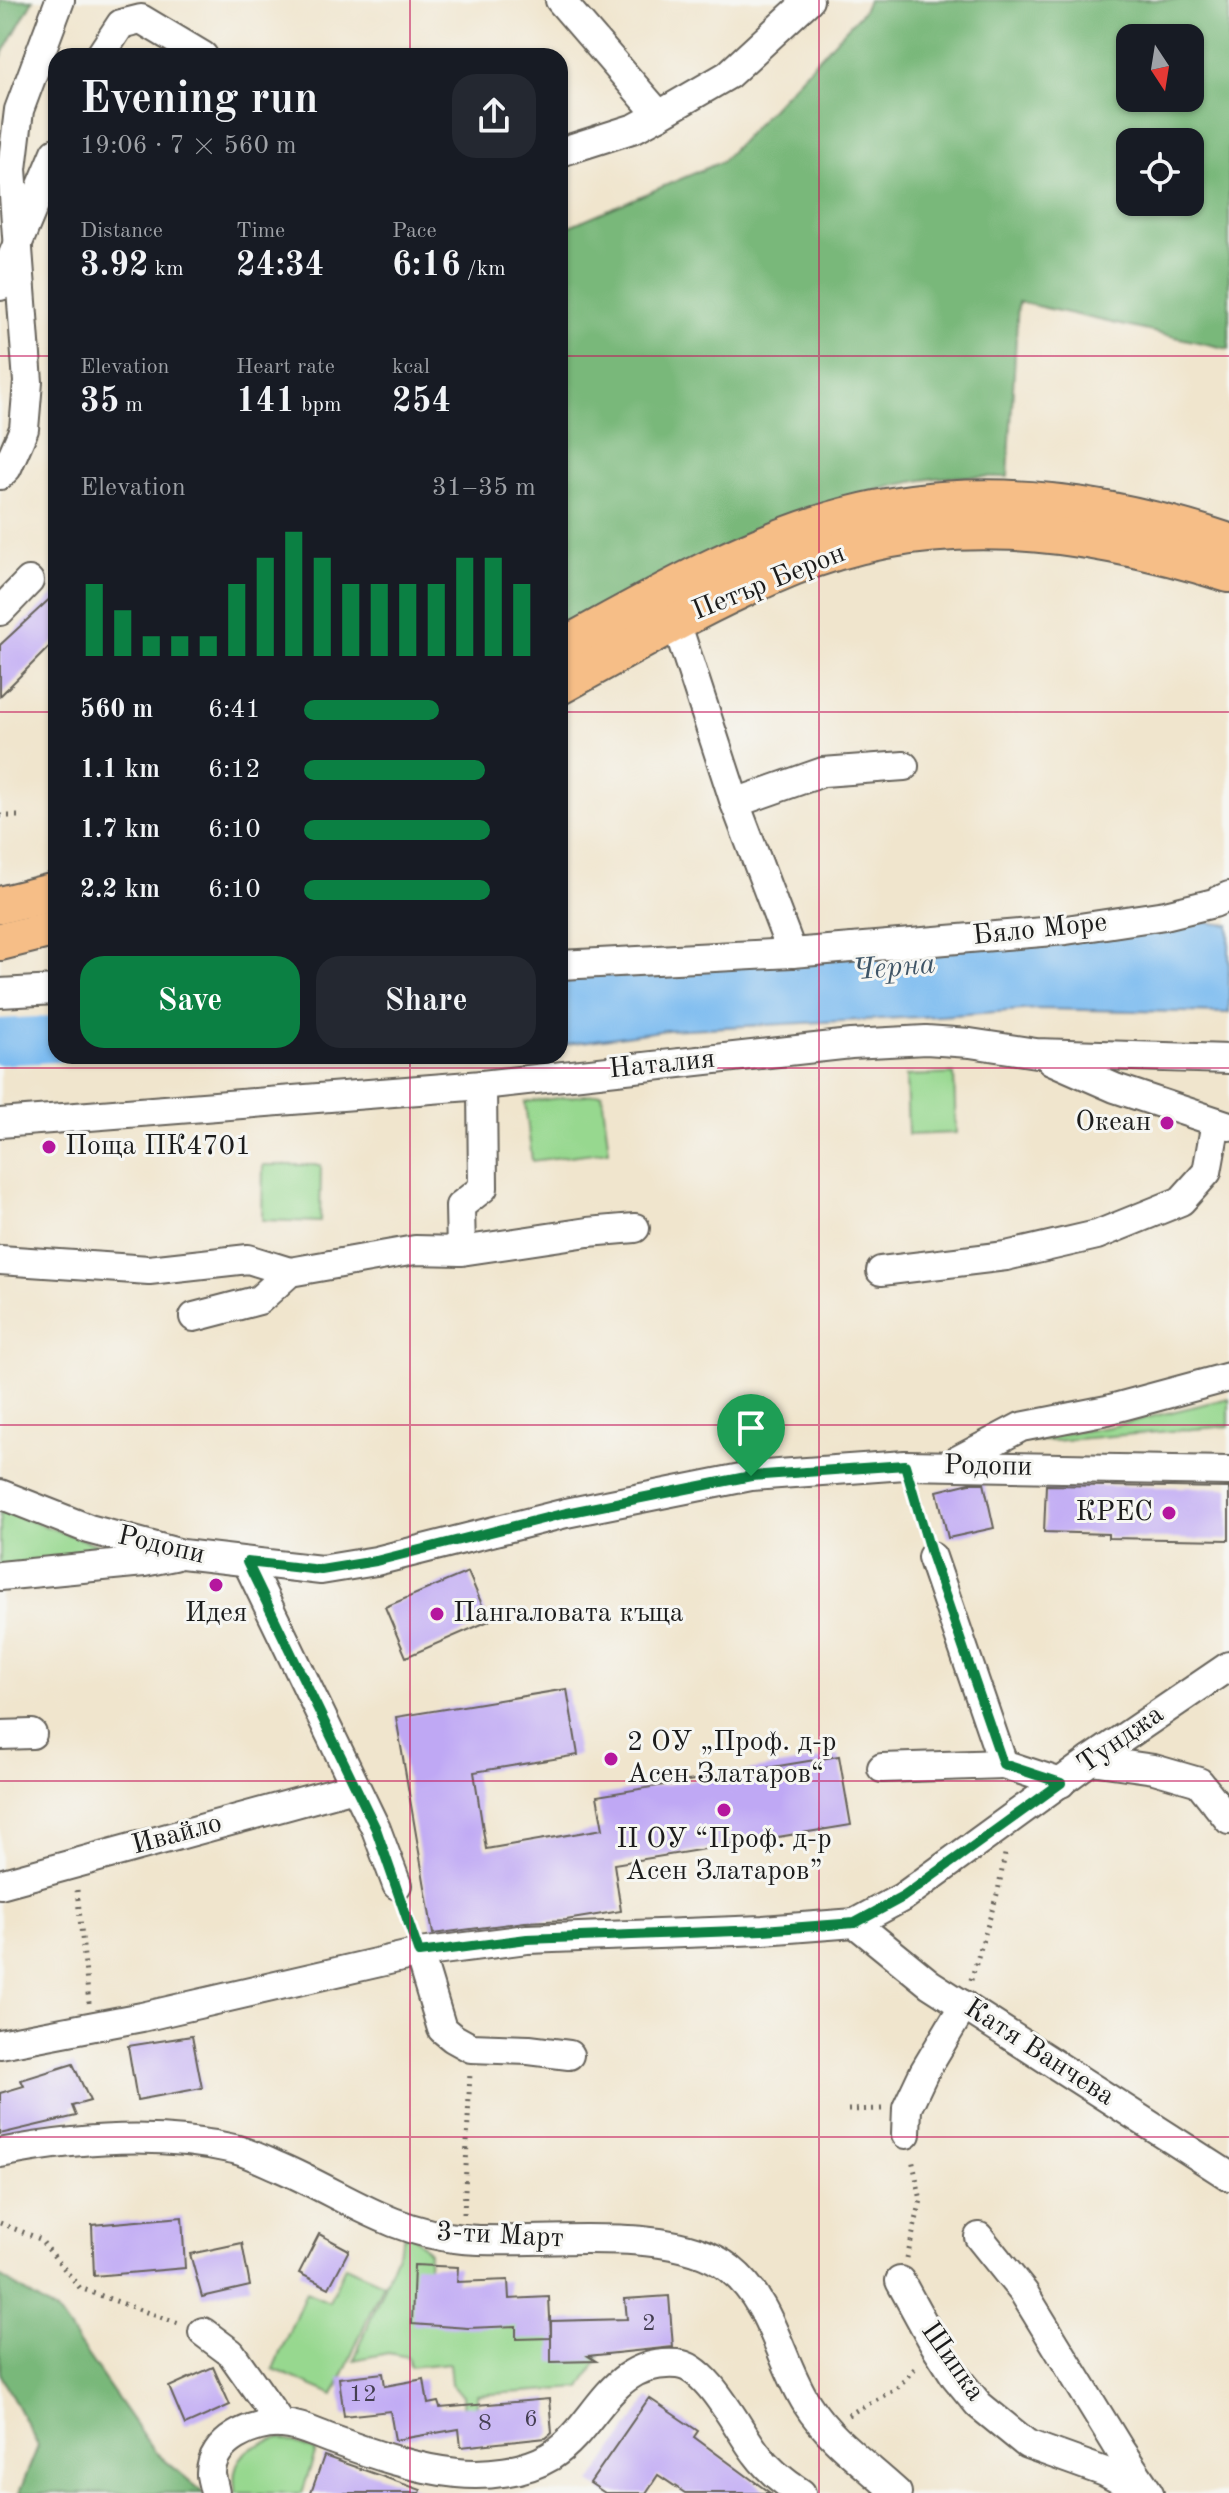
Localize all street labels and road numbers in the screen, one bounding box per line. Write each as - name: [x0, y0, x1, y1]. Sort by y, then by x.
- street label: Петър Берон: [689, 540, 849, 626]
- street label: Бяло Море: [971, 909, 1109, 951]
- street label: Наталия: [607, 1046, 717, 1084]
- street label: Родопи: [943, 1452, 1033, 1482]
- street label: Родопи: [115, 1522, 207, 1570]
- street label: Тунджа: [1073, 1700, 1169, 1780]
- street label: Ивайло: [129, 1810, 225, 1860]
- street label: Катя Ванчева: [959, 1994, 1119, 2112]
- street label: 3-ти Март: [435, 2219, 565, 2253]
- street label: Шипка: [915, 2317, 989, 2407]

